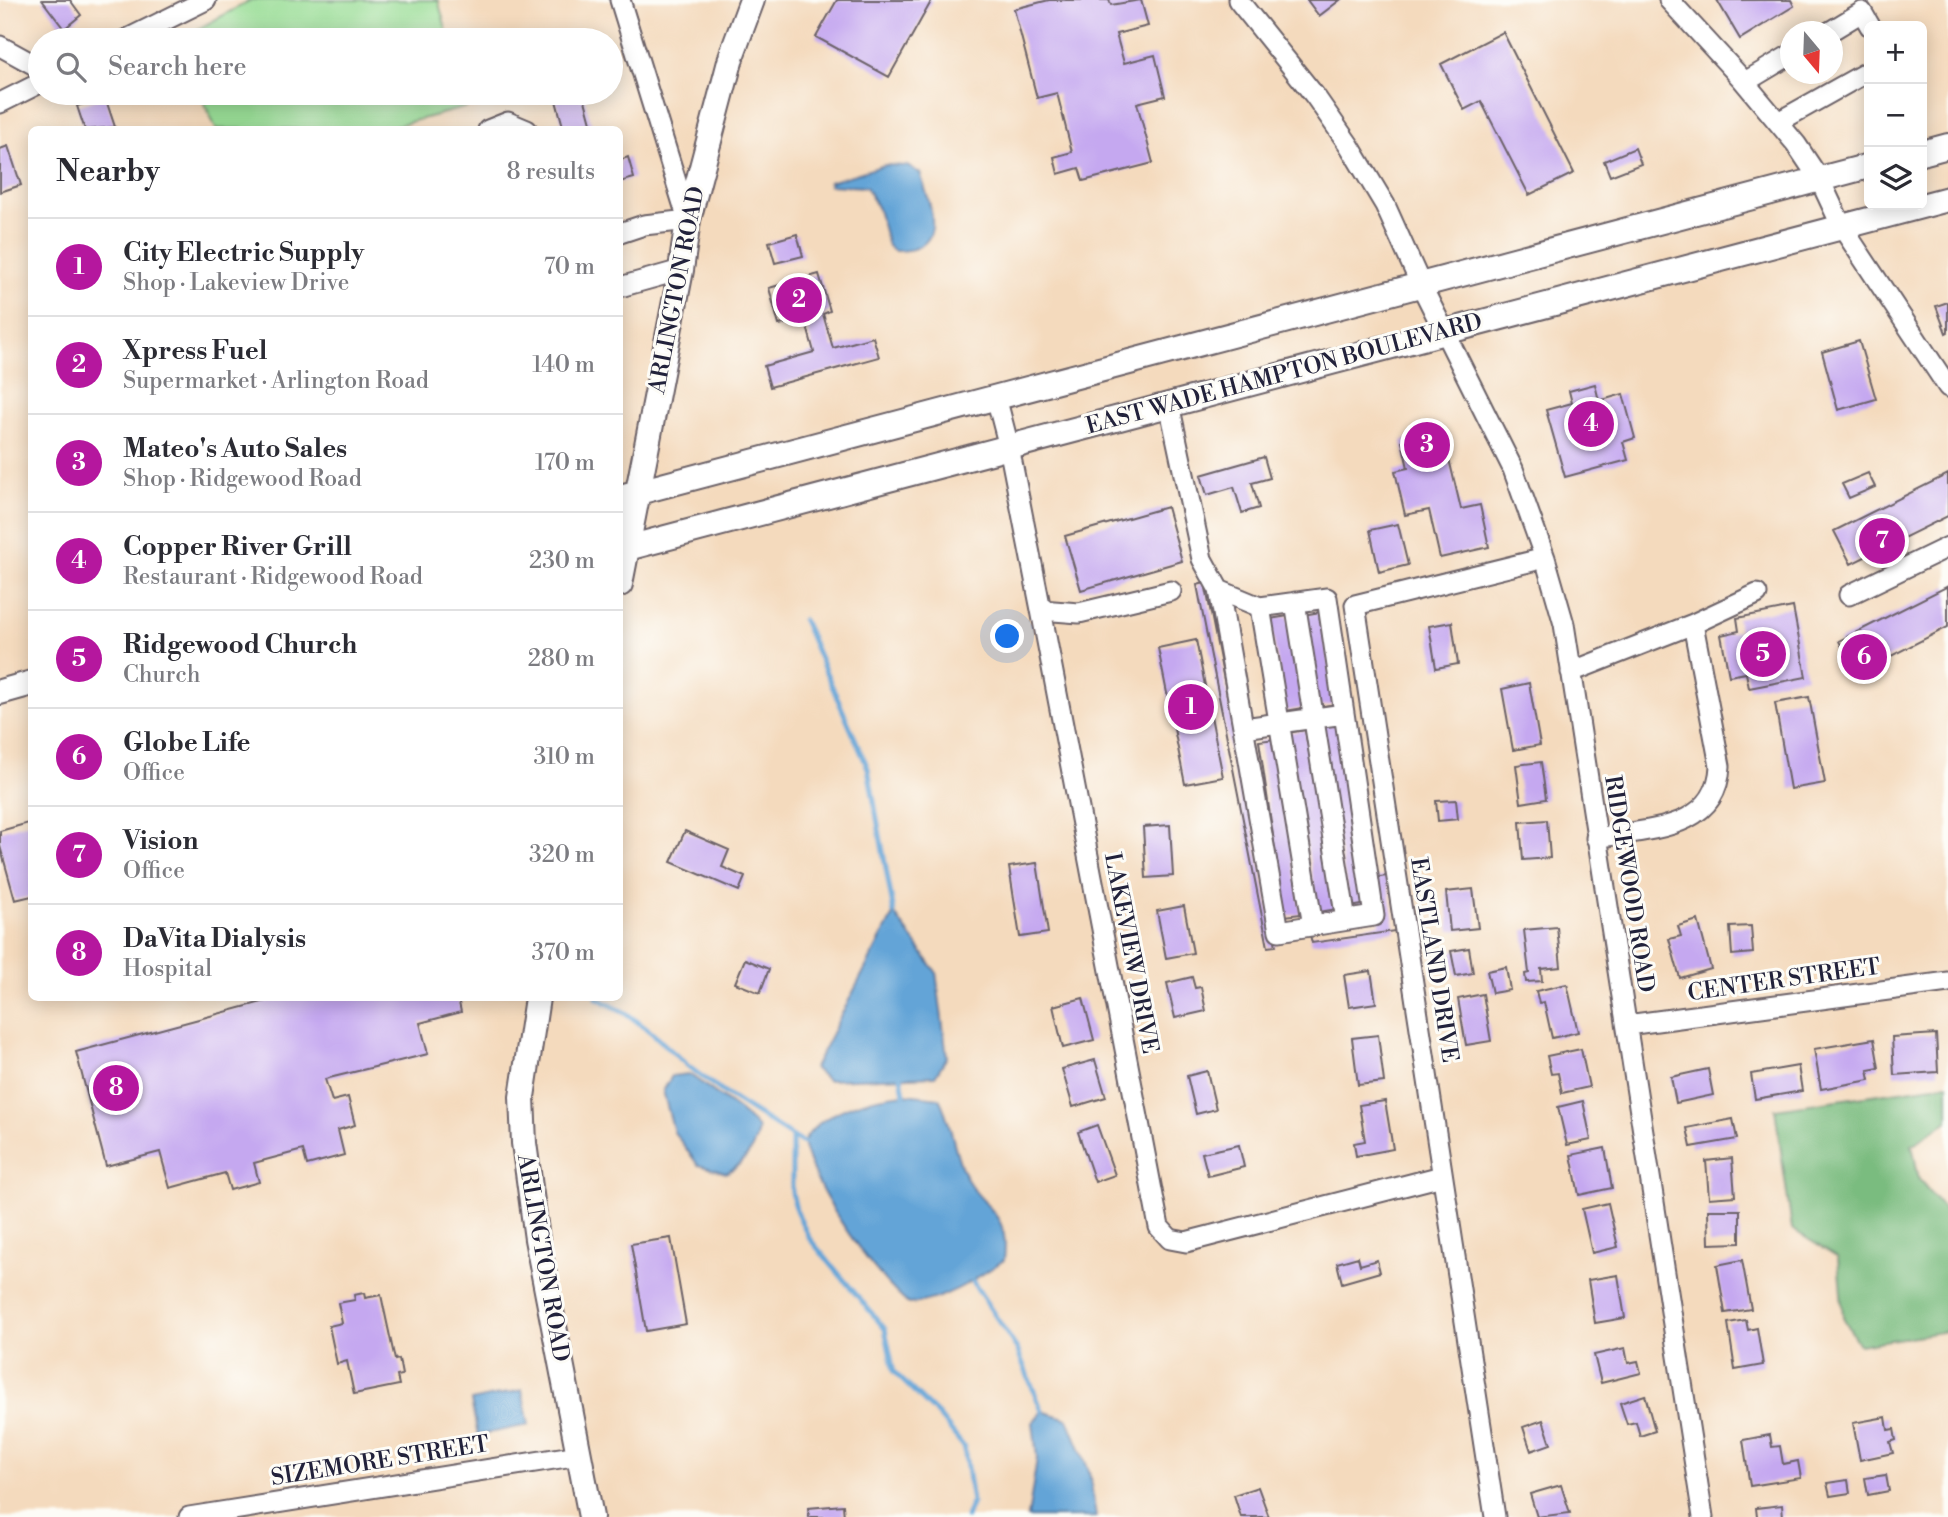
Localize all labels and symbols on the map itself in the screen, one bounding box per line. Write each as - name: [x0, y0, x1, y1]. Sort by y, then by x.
- north arrow: [1780, 21, 1843, 84]
- street label: ARLINGTON ROAD: [643, 184, 711, 397]
- pin: 2: [776, 274, 822, 326]
- street label: EAST WADE HAMPTON BOULEVARD: [1083, 308, 1485, 440]
- pin: 4: [1568, 398, 1614, 450]
- pin: 3: [1404, 419, 1450, 471]
- pin: 7: [1859, 515, 1905, 567]
- your location: [990, 619, 1024, 653]
- pin: 5: [1740, 628, 1786, 680]
- pin: 6: [1841, 631, 1887, 683]
- pin: 1: [1168, 681, 1214, 733]
- street label: RIDGEWOOD ROAD: [1598, 774, 1660, 994]
- street label: LAKEVIEW DRIVE: [1098, 850, 1164, 1056]
- street label: EASTLAND DRIVE: [1404, 855, 1464, 1065]
- street label: CENTER STREET: [1686, 953, 1882, 1007]
- pin: 8: [93, 1062, 139, 1114]
- street label: ARLINGTON ROAD: [511, 1151, 575, 1364]
- street label: SIZEMORE STREET: [269, 1430, 491, 1492]

